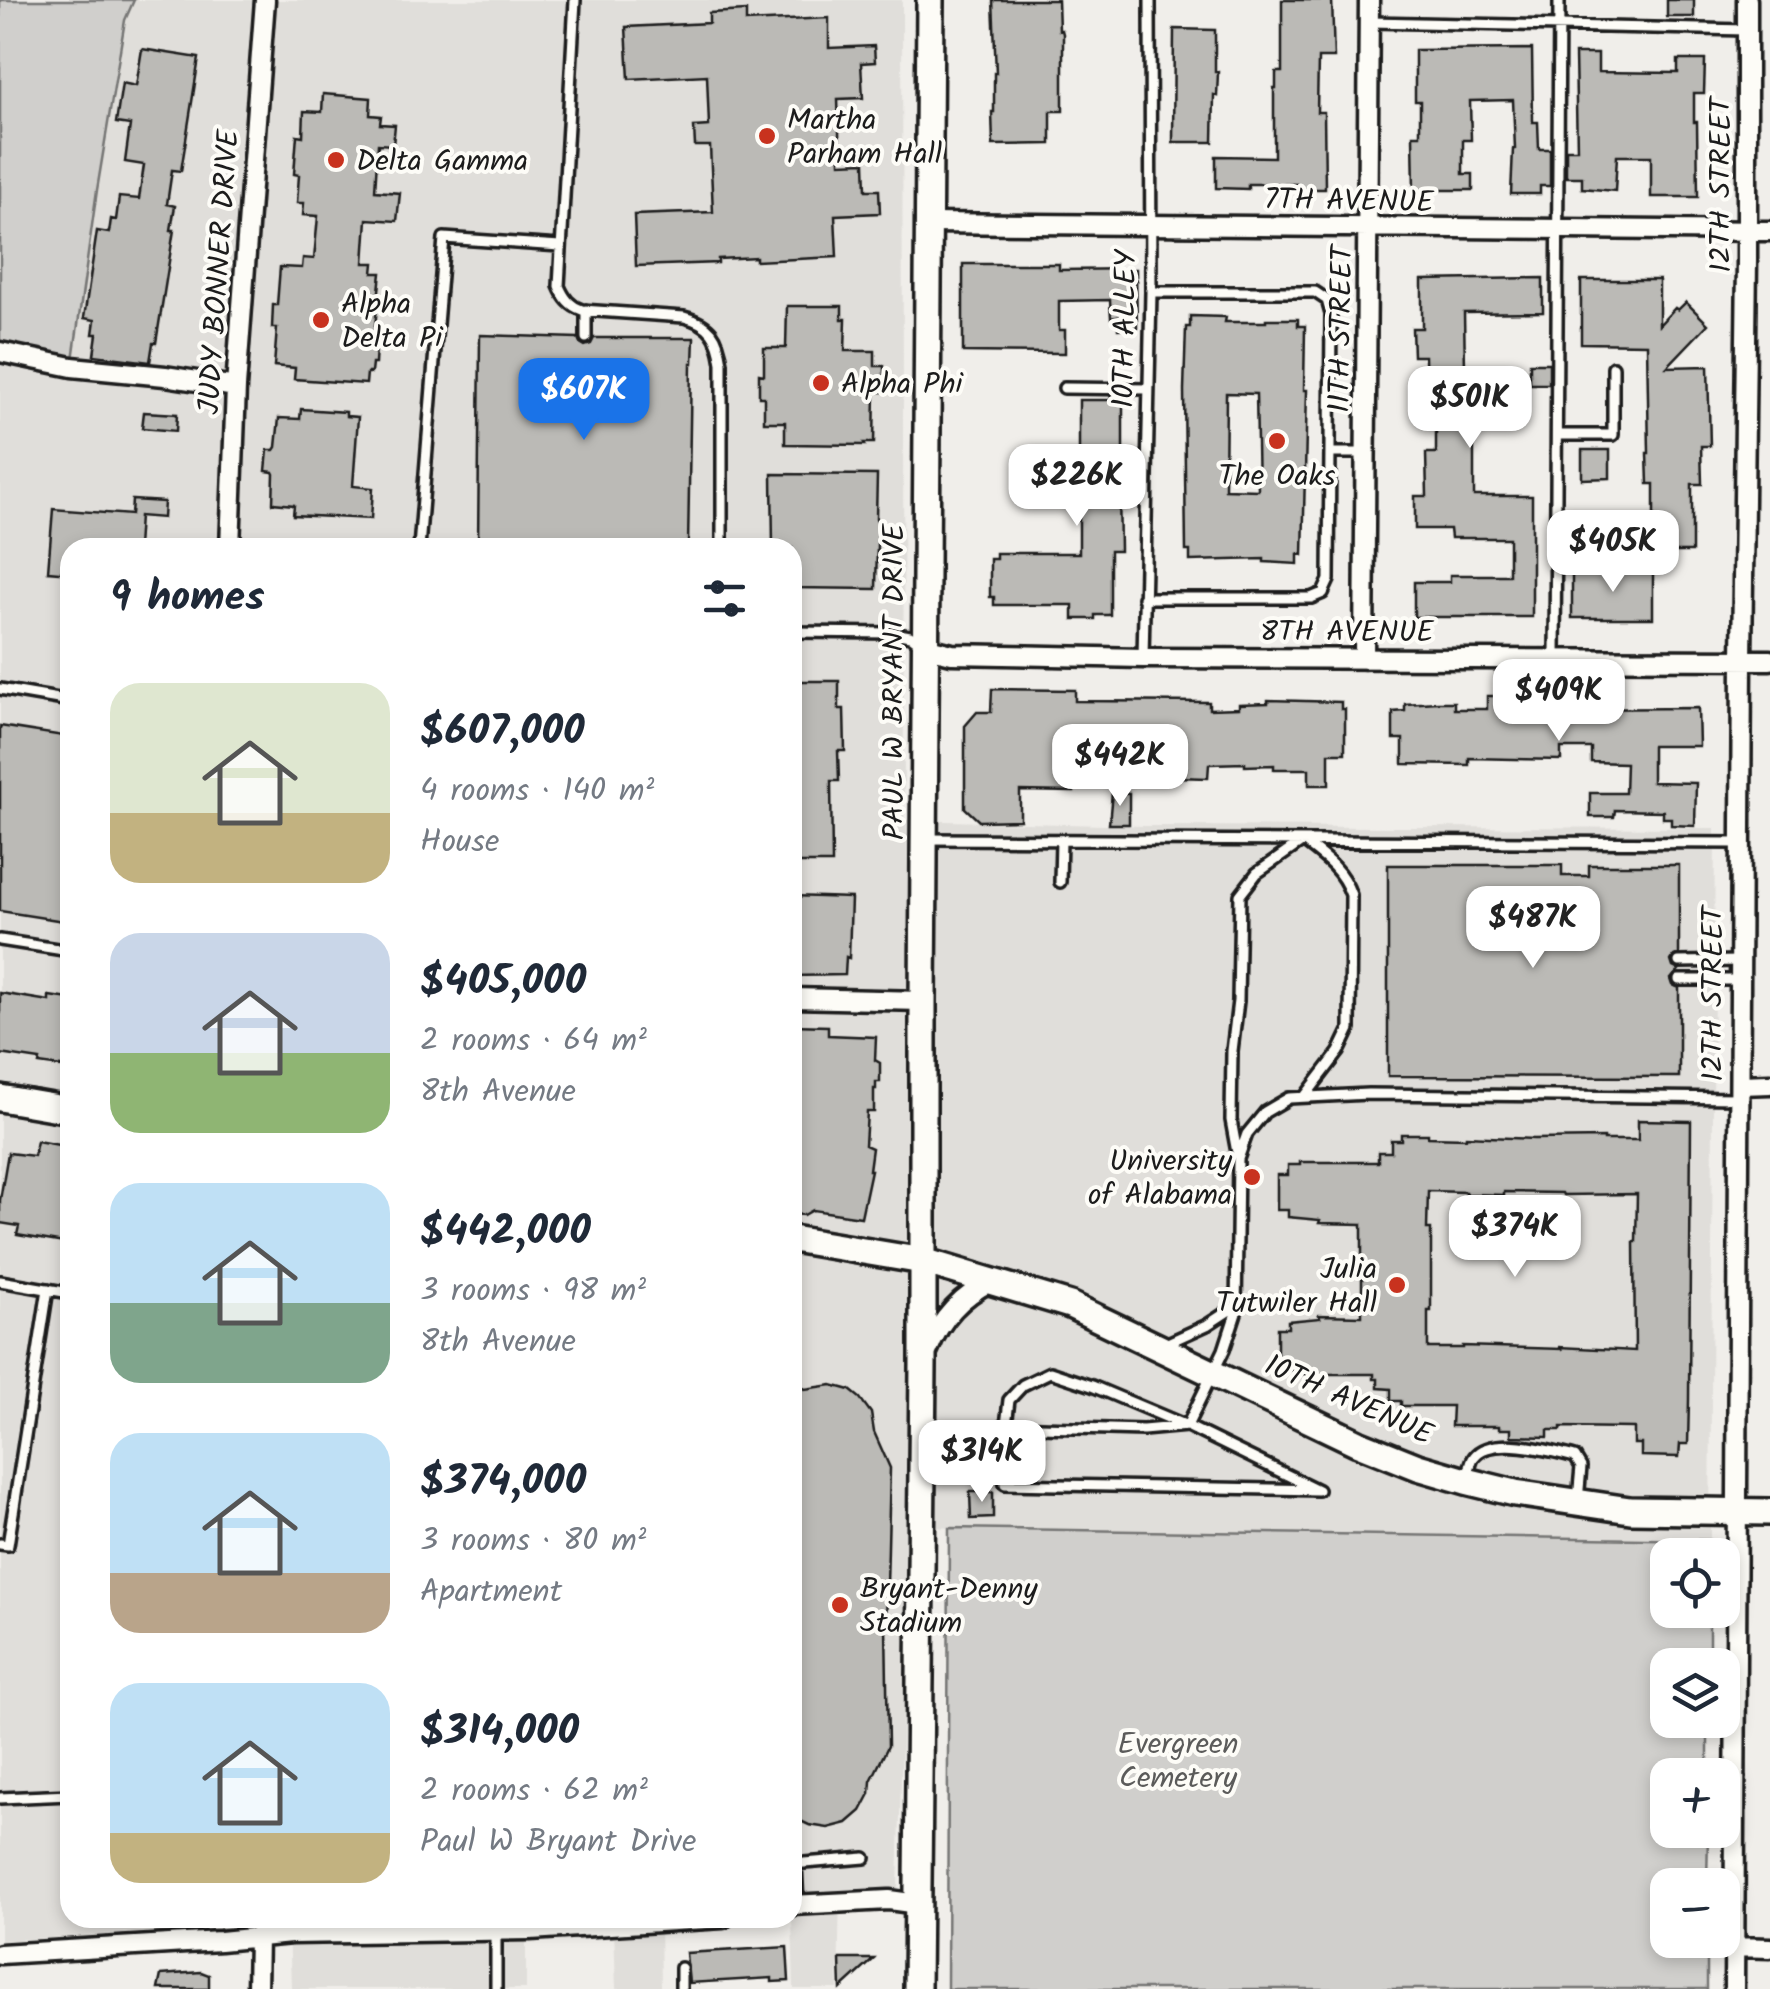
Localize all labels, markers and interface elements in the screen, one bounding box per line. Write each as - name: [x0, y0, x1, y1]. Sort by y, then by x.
- street label: 12TH STREET: [1698, 94, 1746, 273]
- place label: Martha Parham Hall: [787, 97, 942, 179]
- marker: Martha Parham Hall: [756, 125, 778, 147]
- street label: JUDY BONNER DRIVE: [186, 127, 254, 416]
- place label: Delta Gamma: [356, 138, 528, 186]
- marker: Delta Gamma: [325, 149, 347, 171]
- street label: 7TH AVENUE: [1264, 177, 1436, 228]
- street label: 11TH STREET: [1317, 242, 1368, 413]
- street label: 10TH ALLEY: [1101, 248, 1151, 409]
- place label: Alpha Delta Pi: [341, 281, 444, 363]
- marker: Alpha Delta Pi: [310, 309, 332, 331]
- pin: $607K: [514, 358, 654, 443]
- place label: Alpha Phi: [841, 361, 964, 409]
- text: $607K: [540, 365, 628, 416]
- pin: $501K: [1400, 366, 1540, 451]
- marker: Alpha Phi: [810, 372, 832, 394]
- text: $501K: [1430, 373, 1510, 424]
- marker: The Oaks: [1266, 430, 1288, 452]
- pin: $226K: [1007, 444, 1147, 529]
- text: $226K: [1031, 451, 1123, 502]
- place label: The Oaks: [1219, 453, 1336, 501]
- pin: $405K: [1543, 510, 1683, 595]
- text: $405K: [1569, 517, 1657, 568]
- street label: PAUL W BRYANT DRIVE: [871, 522, 919, 840]
- text: 9 homes: [110, 565, 265, 632]
- icon: filters: [697, 571, 752, 626]
- street label: 8TH AVENUE: [1260, 609, 1435, 657]
- pin: $409K: [1489, 659, 1629, 744]
- text: $409K: [1515, 666, 1603, 717]
- text: $607,000: [420, 699, 585, 766]
- icon: home: [190, 723, 310, 843]
- pin: $442K: [1050, 724, 1190, 809]
- text: $442K: [1074, 731, 1166, 782]
- text: 4 rooms · 140 m²: [420, 766, 654, 817]
- text: House: [420, 817, 499, 868]
- pin: $487K: [1463, 886, 1603, 971]
- text: $487K: [1488, 893, 1578, 944]
- street label: 12TH STREET: [1690, 903, 1738, 1082]
- text: $405,000: [420, 949, 586, 1016]
- icon: home: [190, 973, 310, 1093]
- text: 2 rooms · 64 m²: [420, 1016, 647, 1067]
- text: 8th Avenue: [420, 1067, 576, 1118]
- place label: University of Alabama: [1088, 1138, 1233, 1220]
- marker: University of Alabama: [1241, 1166, 1263, 1188]
- pin: $374K: [1445, 1195, 1585, 1280]
- text: $442,000: [420, 1199, 591, 1266]
- text: $374K: [1471, 1202, 1559, 1253]
- icon: home: [190, 1223, 310, 1343]
- place label: Julia Tutwiler Hall: [1216, 1246, 1377, 1328]
- text: 3 rooms · 98 m²: [420, 1266, 646, 1317]
- marker: Julia Tutwiler Hall: [1386, 1274, 1408, 1296]
- text: 8th Avenue: [420, 1317, 576, 1368]
- street label: 10TH AVENUE: [1256, 1342, 1442, 1460]
- pin: $314K: [912, 1420, 1052, 1505]
- text: $314K: [941, 1427, 1023, 1478]
- text: $374,000: [420, 1449, 586, 1516]
- icon: home: [190, 1473, 310, 1593]
- text: 3 rooms · 80 m²: [420, 1516, 646, 1567]
- map controls: [1650, 1538, 1740, 1958]
- button: locate: [1650, 1538, 1740, 1628]
- place label: Bryant-Denny Stadium: [860, 1566, 1038, 1648]
- text: Apartment: [420, 1567, 562, 1618]
- marker: Bryant-Denny Stadium: [829, 1594, 851, 1616]
- button: layers: [1650, 1648, 1740, 1738]
- text: $314,000: [420, 1699, 579, 1766]
- park label: Evergreen Cemetery: [1118, 1721, 1238, 1803]
- icon: home: [190, 1723, 310, 1843]
- button: +: [1650, 1758, 1740, 1848]
- text: 2 rooms · 62 m²: [420, 1766, 648, 1817]
- text: Paul W Bryant Drive: [420, 1817, 696, 1868]
- button: −: [1650, 1868, 1740, 1958]

